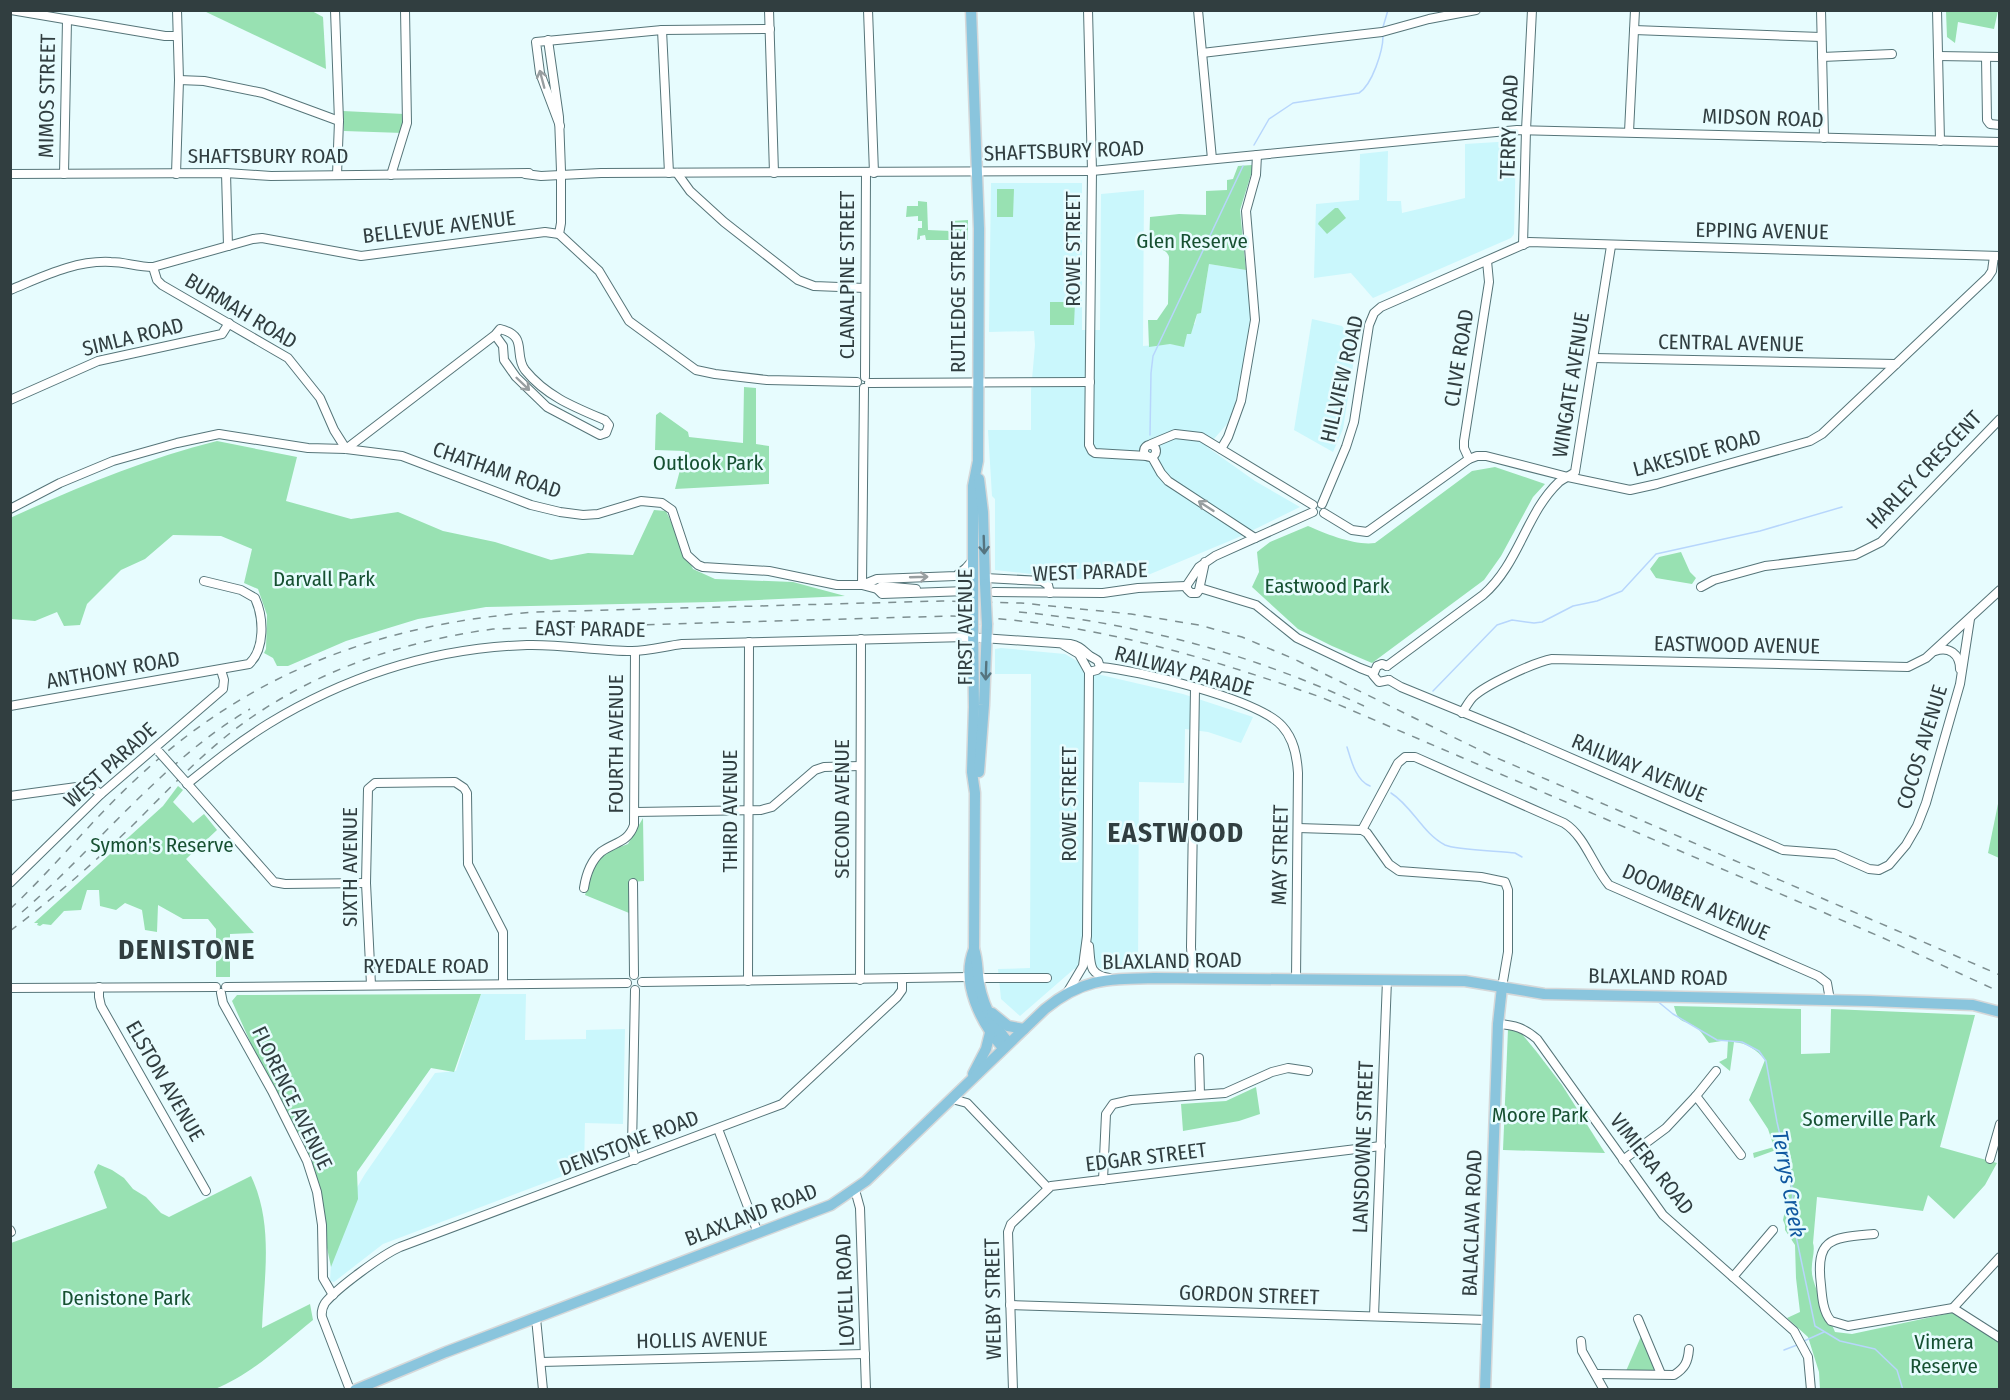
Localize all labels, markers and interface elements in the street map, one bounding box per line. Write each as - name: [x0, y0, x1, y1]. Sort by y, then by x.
- street label: MIMOS STREET: [33, 33, 61, 158]
- one-way arrow: [536, 70, 548, 89]
- street label: TERRY ROAD: [1494, 74, 1524, 180]
- street label: MIDSON ROAD: [1702, 103, 1824, 133]
- street label: SHAFTSBURY ROAD: [983, 135, 1145, 167]
- street label: SHAFTSBURY ROAD: [188, 143, 348, 169]
- street label: CLANALPINE STREET: [834, 190, 860, 359]
- street label: ROWE STREET: [1060, 191, 1086, 307]
- street label: BELLEVUE AVENUE: [361, 205, 517, 249]
- street label: EPPING AVENUE: [1695, 217, 1829, 245]
- street label: RUTLEDGE STREET: [945, 221, 971, 373]
- park label: Glen Reserve: [1136, 228, 1248, 254]
- street label: BURMAH ROAD: [180, 267, 302, 355]
- street label: CLIVE ROAD: [1438, 307, 1480, 409]
- street label: WINGATE AVENUE: [1547, 310, 1595, 460]
- street label: SIMLA ROAD: [80, 312, 186, 362]
- street label: HILLVIEW ROAD: [1315, 313, 1369, 445]
- street label: CENTRAL AVENUE: [1658, 329, 1804, 357]
- one-way arrow: [516, 377, 531, 391]
- street label: HARLEY CRESCENT: [1861, 405, 1987, 535]
- street label: LAKESIDE ROAD: [1630, 423, 1764, 483]
- street label: CHATHAM ROAD: [429, 436, 565, 504]
- park label: Outlook Park: [653, 450, 763, 476]
- one-way arrow: [1198, 500, 1215, 512]
- one-way arrow: [979, 534, 990, 554]
- street label: WEST PARADE: [1032, 557, 1148, 587]
- park label: Darvall Park: [273, 566, 375, 592]
- street label: FIRST AVENUE: [952, 568, 978, 685]
- one-way arrow: [909, 571, 929, 582]
- park label: Eastwood Park: [1265, 573, 1390, 599]
- street label: EAST PARADE: [534, 615, 646, 643]
- street label: EASTWOOD AVENUE: [1654, 631, 1820, 659]
- street label: RAILWAY PARADE: [1112, 640, 1257, 702]
- street label: ANTHONY ROAD: [44, 645, 182, 695]
- one-way arrow: [980, 660, 991, 680]
- street label: FOURTH AVENUE: [603, 674, 629, 814]
- street label: COCOS AVENUE: [1891, 682, 1953, 812]
- street label: WEST PARADE: [58, 717, 162, 813]
- street label: RAILWAY AVENUE: [1568, 728, 1710, 808]
- street label: SECOND AVENUE: [829, 739, 855, 879]
- street label: ROWE STREET: [1056, 746, 1082, 862]
- street label: THIRD AVENUE: [717, 749, 743, 872]
- street label: MAY STREET: [1266, 804, 1294, 906]
- street label: SIXTH AVENUE: [337, 807, 363, 927]
- district label: EASTWOOD: [1107, 817, 1245, 849]
- park label: Symon's Reserve: [90, 832, 234, 858]
- street label: DOOMBEN AVENUE: [1618, 858, 1774, 946]
- district label: DENISTONE: [118, 934, 256, 966]
- street label: BLAXLAND ROAD: [1102, 947, 1242, 975]
- street label: RYEDALE ROAD: [363, 953, 489, 979]
- street label: BLAXLAND ROAD: [1588, 963, 1728, 991]
- street label: ELSTON AVENUE: [120, 1016, 210, 1146]
- street label: FLORENCE AVENUE: [246, 1022, 338, 1174]
- street label: LANSDOWNE STREET: [1347, 1060, 1379, 1234]
- park label: Moore Park: [1492, 1102, 1588, 1128]
- street label: DENISTONE ROAD: [556, 1104, 702, 1182]
- park label: Somerville Park: [1802, 1106, 1936, 1132]
- street label: VIMIERA ROAD: [1604, 1108, 1700, 1220]
- water label: Terrys Creek: [1766, 1128, 1812, 1240]
- street label: EDGAR STREET: [1084, 1137, 1208, 1177]
- street label: BALACLAVA ROAD: [1456, 1149, 1488, 1297]
- street label: BLAXLAND ROAD: [681, 1178, 821, 1252]
- street label: LOVELL ROAD: [830, 1233, 860, 1347]
- street label: WELBY STREET: [979, 1238, 1007, 1360]
- street label: GORDON STREET: [1178, 1280, 1320, 1310]
- park label: Denistone Park: [61, 1285, 191, 1311]
- street label: HOLLIS AVENUE: [636, 1326, 768, 1354]
- park label: Vimera Reserve: [1910, 1329, 1978, 1379]

